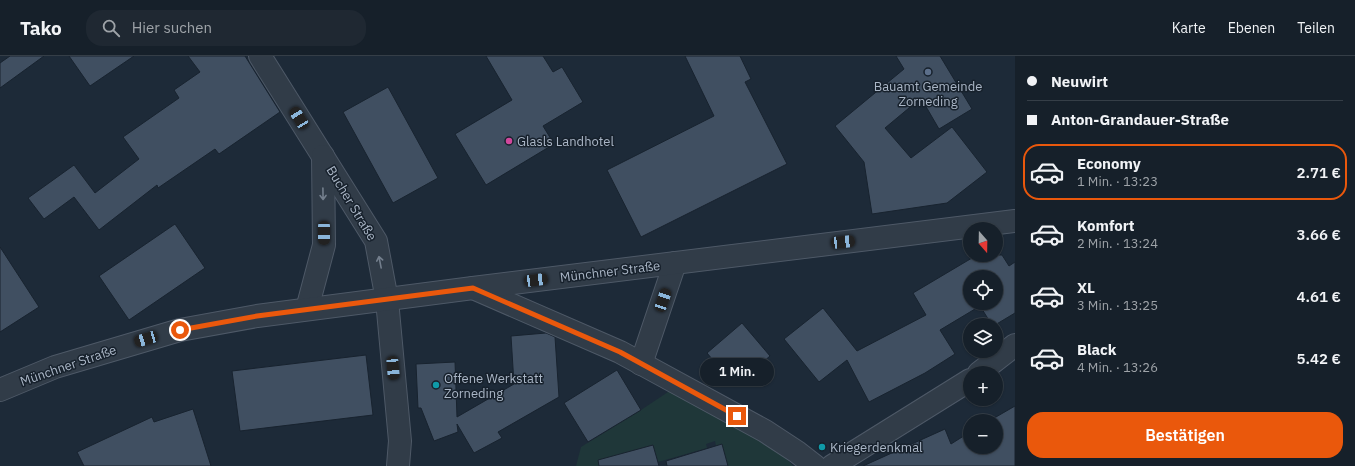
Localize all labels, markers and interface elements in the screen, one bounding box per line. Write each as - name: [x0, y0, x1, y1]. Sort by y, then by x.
- search box: [86, 10, 366, 46]
- text: Tako: [20, 16, 62, 40]
- icon: search: [100, 17, 122, 39]
- text: Hier suchen: [132, 18, 212, 37]
- text: Karte: [1172, 19, 1206, 37]
- text: Ebenen: [1228, 19, 1275, 37]
- text: Teilen: [1297, 19, 1335, 37]
- marker: Bauamt Gemeinde Zorneding: [923, 67, 933, 77]
- text: Neuwirt: [1051, 72, 1108, 91]
- place label: Bauamt Gemeinde Zorneding: [874, 78, 982, 110]
- car: [288, 105, 310, 131]
- text: Anton-Grandauer-Straße: [1051, 110, 1229, 129]
- place label: Glasls Landhotel: [517, 133, 614, 150]
- marker: Glasls Landhotel: [504, 136, 514, 146]
- icon: car: [1029, 154, 1065, 190]
- text: Economy: [1077, 154, 1141, 173]
- street label: Bucher Straße: [323, 163, 380, 244]
- text: 2.71 €: [1297, 163, 1341, 182]
- text: 1 Min. · 13:23: [1077, 173, 1158, 190]
- one-way arrow: [319, 187, 327, 200]
- icon: car: [1029, 216, 1065, 252]
- text: Komfort: [1077, 216, 1135, 235]
- car: [318, 221, 330, 245]
- north arrow: [963, 222, 1003, 262]
- map controls: [963, 222, 1003, 454]
- text: 3.66 €: [1297, 225, 1341, 244]
- car: [830, 235, 856, 249]
- text: 2 Min. · 13:24: [1077, 235, 1158, 252]
- one-way arrow: [375, 255, 383, 268]
- street label: Münchner Straße: [559, 257, 661, 286]
- button: locate: [963, 270, 1003, 310]
- car: [523, 273, 549, 287]
- icon: car: [1029, 278, 1065, 314]
- text: XL: [1077, 278, 1095, 297]
- car: [653, 287, 673, 313]
- text: 4.61 €: [1297, 287, 1341, 306]
- text: 3 Min. · 13:25: [1077, 297, 1158, 314]
- button: layers: [963, 318, 1003, 358]
- route start: [171, 321, 189, 339]
- car: [133, 330, 159, 348]
- icon: car: [1029, 340, 1065, 376]
- text: Black: [1077, 340, 1117, 359]
- street label: Münchner Straße: [18, 341, 119, 390]
- text: 5.42 €: [1297, 349, 1341, 368]
- car: [386, 356, 400, 380]
- callout: 1 Min.: [700, 358, 774, 386]
- text: 4 Min. · 13:26: [1077, 359, 1158, 376]
- text: 1 Min.: [719, 363, 755, 380]
- button: +: [963, 366, 1003, 406]
- place label: Offene Werkstatt Zorneding: [444, 370, 543, 402]
- marker: Offene Werkstatt Zorneding: [431, 380, 441, 390]
- route end: [728, 407, 746, 425]
- button: Bestätigen: [1027, 412, 1343, 458]
- button: −: [963, 414, 1003, 454]
- place label: Kriegerdenkmal: [830, 439, 923, 456]
- marker: Kriegerdenkmal: [817, 442, 827, 452]

